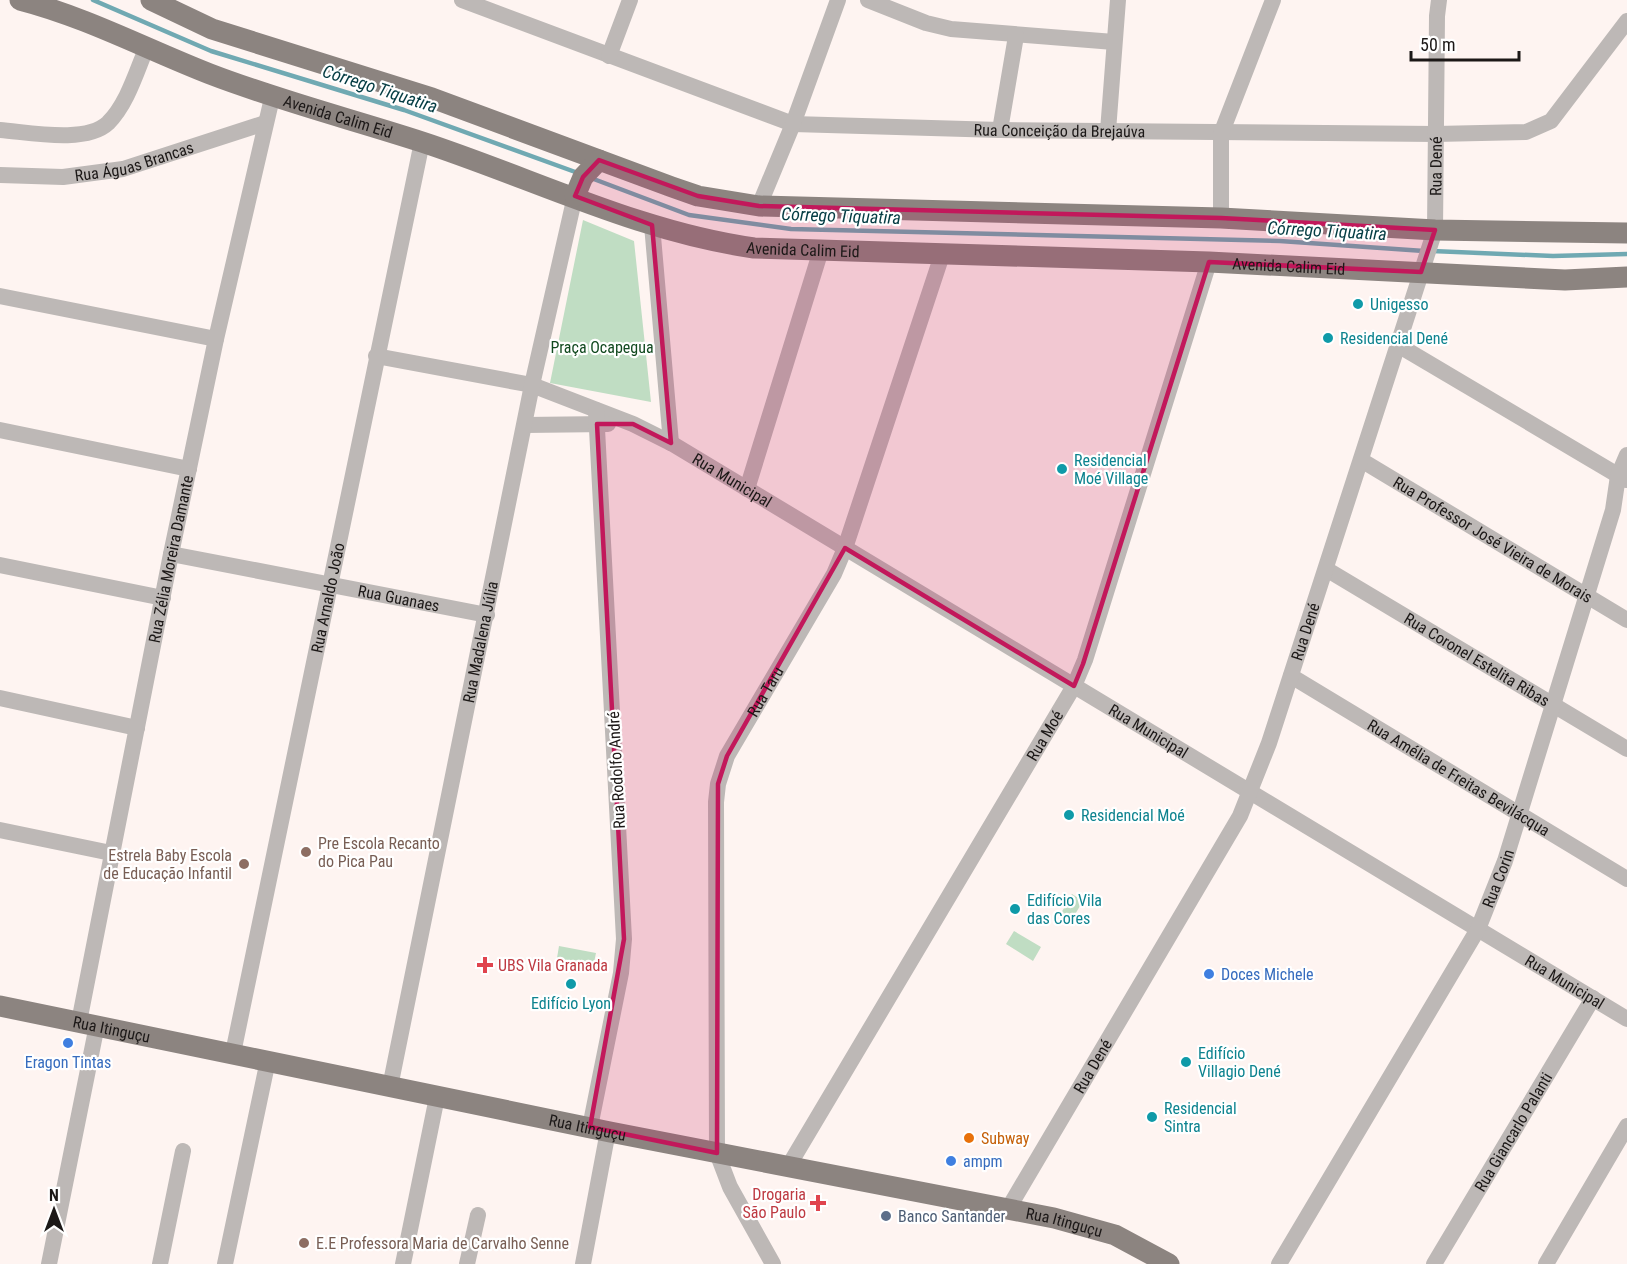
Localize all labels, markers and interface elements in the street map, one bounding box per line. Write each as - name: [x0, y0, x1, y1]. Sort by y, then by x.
- scale bar: [1411, 24, 1519, 62]
- text: 50 m: [1420, 34, 1455, 55]
- water label: Córrego Tiquatira: [320, 60, 440, 117]
- street label: Avenida Calim Eid: [281, 91, 395, 142]
- street label: Rua Conceição da Brejaúva: [973, 120, 1145, 141]
- street label: Rua Dené: [1426, 136, 1446, 196]
- street label: Rua Águas Brancas: [74, 138, 196, 185]
- water label: Córrego Tiquatira: [781, 203, 901, 228]
- water label: Córrego Tiquatira: [1267, 217, 1387, 244]
- street label: Avenida Calim Eid: [745, 238, 860, 261]
- street label: Avenida Calim Eid: [1232, 254, 1346, 279]
- place label: Unigesso: [1370, 295, 1428, 314]
- marker: Unigesso: [1351, 297, 1365, 311]
- place label: Residencial Dené: [1340, 329, 1448, 348]
- marker: Residencial Dené: [1321, 331, 1335, 345]
- park label: Praça Ocapegua: [550, 338, 654, 357]
- street label: Rua Municipal: [689, 449, 775, 512]
- place label: Residencial Moé Village: [1074, 451, 1148, 488]
- marker: Residencial Moé Village: [1055, 462, 1069, 476]
- street label: Rua Professor José Vieira de Morais: [1390, 473, 1596, 607]
- street label: Rua Zélia Moreira Damante: [145, 474, 197, 644]
- street label: Rua Arnaldo João: [307, 541, 349, 655]
- street label: Rua Madalena Júlia: [459, 580, 502, 705]
- street label: Rua Guanaes: [356, 581, 441, 616]
- street label: Rua Dené: [1287, 601, 1324, 663]
- street label: Rua Coronel Estelita Ribas: [1401, 609, 1553, 711]
- street label: Rua Taru: [743, 663, 788, 720]
- street label: Rua Municipal: [1105, 700, 1191, 762]
- street label: Rua Moé: [1023, 707, 1067, 764]
- street label: Rua Rodolfo André: [604, 711, 629, 829]
- street label: Rua Amélia de Freitas Bevilácqua: [1364, 715, 1553, 840]
- place label: Residencial Moé: [1081, 806, 1185, 825]
- marker: Residencial Moé: [1062, 808, 1076, 822]
- place label: Pre Escola Recanto do Pica Pau: [318, 834, 440, 871]
- marker: Pre Escola Recanto do Pica Pau: [299, 845, 313, 859]
- place label: Estrela Baby Escola de Educação Infantil: [103, 846, 232, 883]
- street label: Rua Corin: [1478, 847, 1518, 911]
- marker: Estrela Baby Escola de Educação Infantil: [237, 857, 251, 871]
- place label: Edifício Vila das Cores: [1027, 891, 1102, 928]
- marker: Edifício Vila das Cores: [1008, 902, 1022, 916]
- street label: Rua Municipal: [1522, 951, 1608, 1013]
- marker: UBS Vila Granada: [476, 956, 494, 974]
- place label: UBS Vila Granada: [498, 956, 608, 975]
- place label: Doces Michele: [1221, 965, 1314, 984]
- marker: Doces Michele: [1202, 967, 1216, 981]
- marker: Edifício Lyon: [564, 977, 578, 991]
- place label: Edifício Lyon: [531, 994, 611, 1013]
- street label: Rua Itinguçu: [71, 1012, 152, 1047]
- marker: Eragon Tintas: [61, 1036, 75, 1050]
- street label: Rua Dené: [1070, 1036, 1116, 1097]
- place label: Edifício Villagio Dené: [1198, 1044, 1281, 1081]
- place label: Eragon Tintas: [25, 1053, 111, 1072]
- marker: Edifício Villagio Dené: [1179, 1055, 1193, 1069]
- street label: Rua Giancarlo Palanti: [1471, 1069, 1556, 1195]
- place label: Residencial Sintra: [1164, 1099, 1237, 1136]
- marker: Residencial Sintra: [1145, 1110, 1159, 1124]
- street label: Rua Itinguçu: [547, 1111, 628, 1145]
- place label: Subway: [981, 1129, 1030, 1148]
- marker: Subway: [962, 1131, 976, 1145]
- place label: ampm: [963, 1152, 1003, 1171]
- marker: ampm: [944, 1154, 958, 1168]
- north arrow: [24, 1180, 84, 1240]
- place label: Drogaria São Paulo: [742, 1185, 806, 1222]
- text: N: [49, 1186, 59, 1205]
- marker: Drogaria São Paulo: [811, 1196, 825, 1210]
- street label: Rua Itinguçu: [1024, 1204, 1105, 1241]
- place label: Banco Santander: [898, 1207, 1006, 1226]
- marker: Banco Santander: [879, 1209, 893, 1223]
- place label: E.E Professora Maria de Carvalho Senne: [316, 1234, 569, 1253]
- marker: E.E Professora Maria de Carvalho Senne: [297, 1236, 311, 1250]

